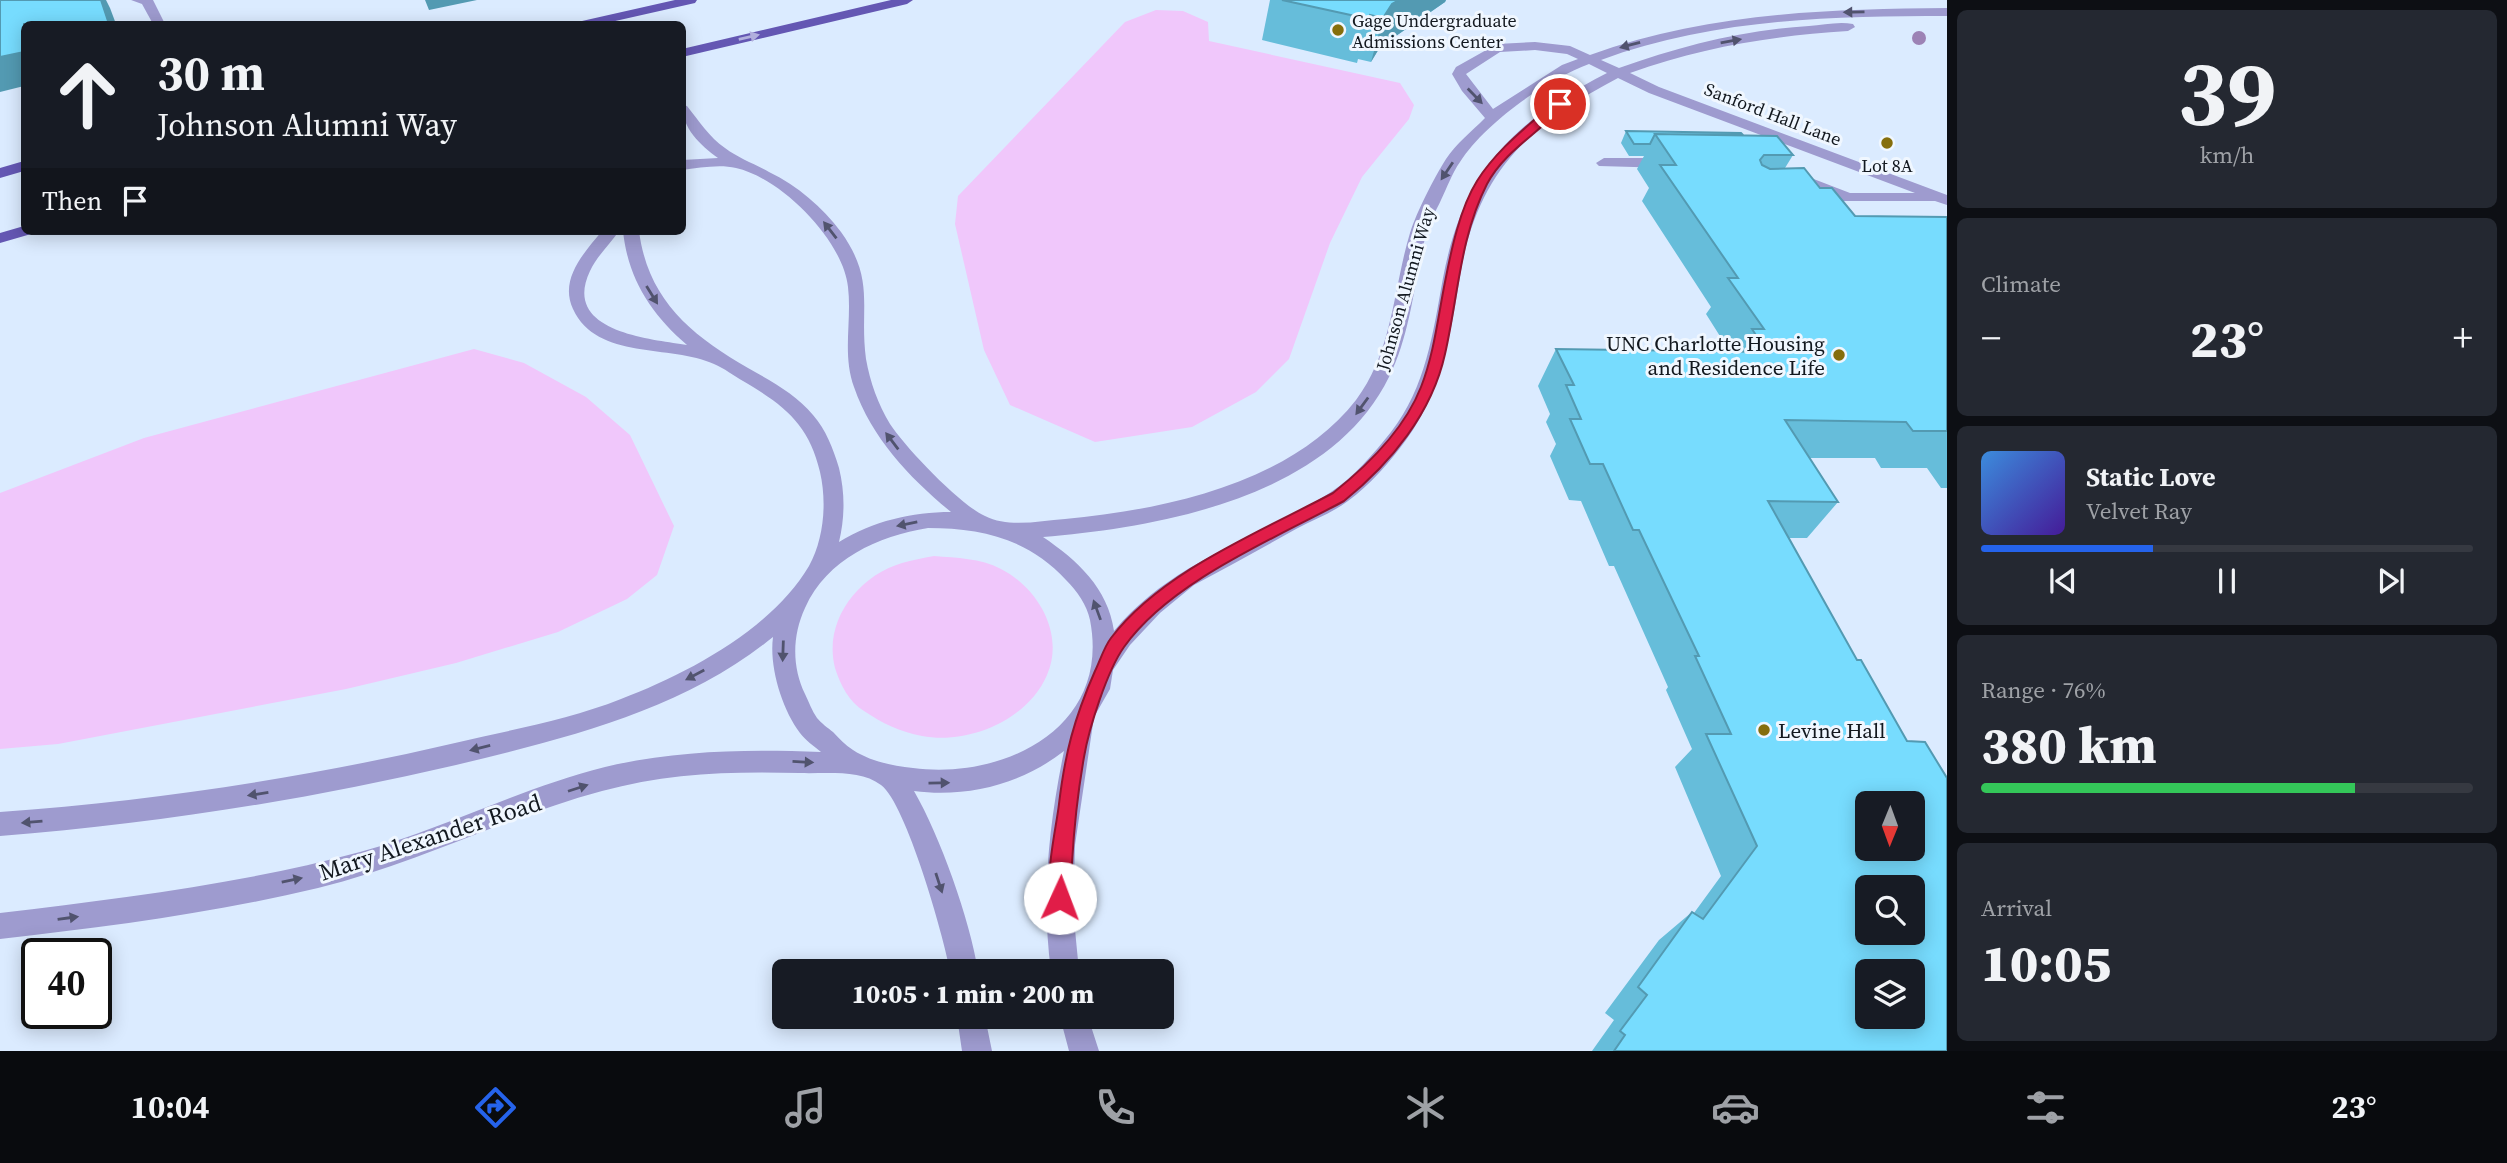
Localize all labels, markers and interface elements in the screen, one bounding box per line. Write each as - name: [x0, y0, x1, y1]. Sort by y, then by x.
- one-way arrow: [1843, 6, 1865, 18]
- place label: Gage Undergraduate Admissions Center: [1352, 8, 1517, 54]
- marker: Gage Undergraduate Admissions Center: [1330, 22, 1346, 38]
- one-way arrow: [738, 31, 760, 42]
- text: 39: [2178, 31, 2276, 155]
- one-way arrow: [1720, 35, 1742, 46]
- text: 30 m: [157, 39, 265, 106]
- one-way arrow: [1619, 40, 1641, 51]
- icon: ahead: [42, 49, 133, 140]
- pin: [1530, 74, 1590, 134]
- street label: Sanford Hall Lane: [1701, 76, 1845, 152]
- icon: arrive: [1541, 85, 1579, 123]
- one-way arrow: [1466, 87, 1483, 104]
- text: Johnson Alumni Way: [157, 103, 457, 147]
- marker: Lot 8A: [1879, 135, 1895, 151]
- text: km/h: [2200, 139, 2254, 171]
- place label: Lot 8A: [1861, 153, 1913, 178]
- one-way arrow: [1440, 161, 1453, 181]
- icon: arrive: [116, 182, 154, 220]
- text: Then: [42, 183, 102, 219]
- street label: Johnson Alumni Way: [1369, 204, 1440, 374]
- one-way arrow: [822, 221, 837, 239]
- text: Climate: [1981, 268, 2061, 300]
- one-way arrow: [646, 285, 659, 304]
- text: 23°: [2190, 303, 2264, 374]
- text: −: [1981, 312, 2001, 364]
- text: +: [2453, 312, 2473, 364]
- place label: UNC Charlotte Housing and Residence Life: [1606, 329, 1825, 382]
- marker: UNC Charlotte Housing and Residence Life: [1831, 347, 1847, 363]
- one-way arrow: [1355, 397, 1369, 415]
- one-way arrow: [885, 433, 900, 451]
- text: Static Love: [2086, 459, 2215, 495]
- text: Velvet Ray: [2086, 495, 2192, 527]
- one-way arrow: [896, 519, 918, 530]
- icon: previous: [2044, 562, 2082, 600]
- icon: pause: [2208, 562, 2246, 600]
- icon: next: [2372, 562, 2410, 600]
- one-way arrow: [1091, 600, 1102, 621]
- one-way arrow: [778, 641, 789, 663]
- one-way arrow: [685, 669, 705, 681]
- text: Range · 76%: [1981, 674, 2106, 706]
- text: 380 km: [1981, 709, 2157, 780]
- place label: Levine Hall: [1778, 716, 1886, 745]
- marker: Levine Hall: [1756, 722, 1772, 738]
- one-way arrow: [469, 742, 491, 753]
- one-way arrow: [792, 757, 814, 768]
- one-way arrow: [928, 777, 950, 789]
- one-way arrow: [568, 782, 589, 793]
- street label: Mary Alexander Road: [315, 785, 546, 889]
- one-way arrow: [247, 789, 269, 800]
- north arrow: [1855, 791, 1925, 861]
- map controls: [1855, 791, 1925, 1029]
- one-way arrow: [21, 817, 43, 828]
- position arrow: [1023, 861, 1097, 935]
- one-way arrow: [934, 872, 945, 893]
- one-way arrow: [281, 875, 303, 886]
- button: search: [1855, 875, 1925, 945]
- text: Arrival: [1981, 892, 2052, 924]
- one-way arrow: [57, 912, 79, 923]
- text: 10:05: [1981, 927, 2111, 998]
- speed limit sign: 40: [21, 938, 112, 1029]
- button: layers: [1855, 959, 1925, 1029]
- text: 10:05 · 1 min · 200 m: [852, 976, 1094, 1012]
- icon: directions: [471, 1083, 520, 1132]
- icon: music: [781, 1083, 830, 1132]
- icon: phone: [1091, 1083, 1140, 1132]
- icon: climate: [1401, 1083, 1450, 1132]
- icon: car: [1711, 1083, 1760, 1132]
- icon: filters: [2021, 1083, 2070, 1132]
- text: 10:04: [131, 1085, 210, 1129]
- text: 23°: [2331, 1085, 2376, 1129]

